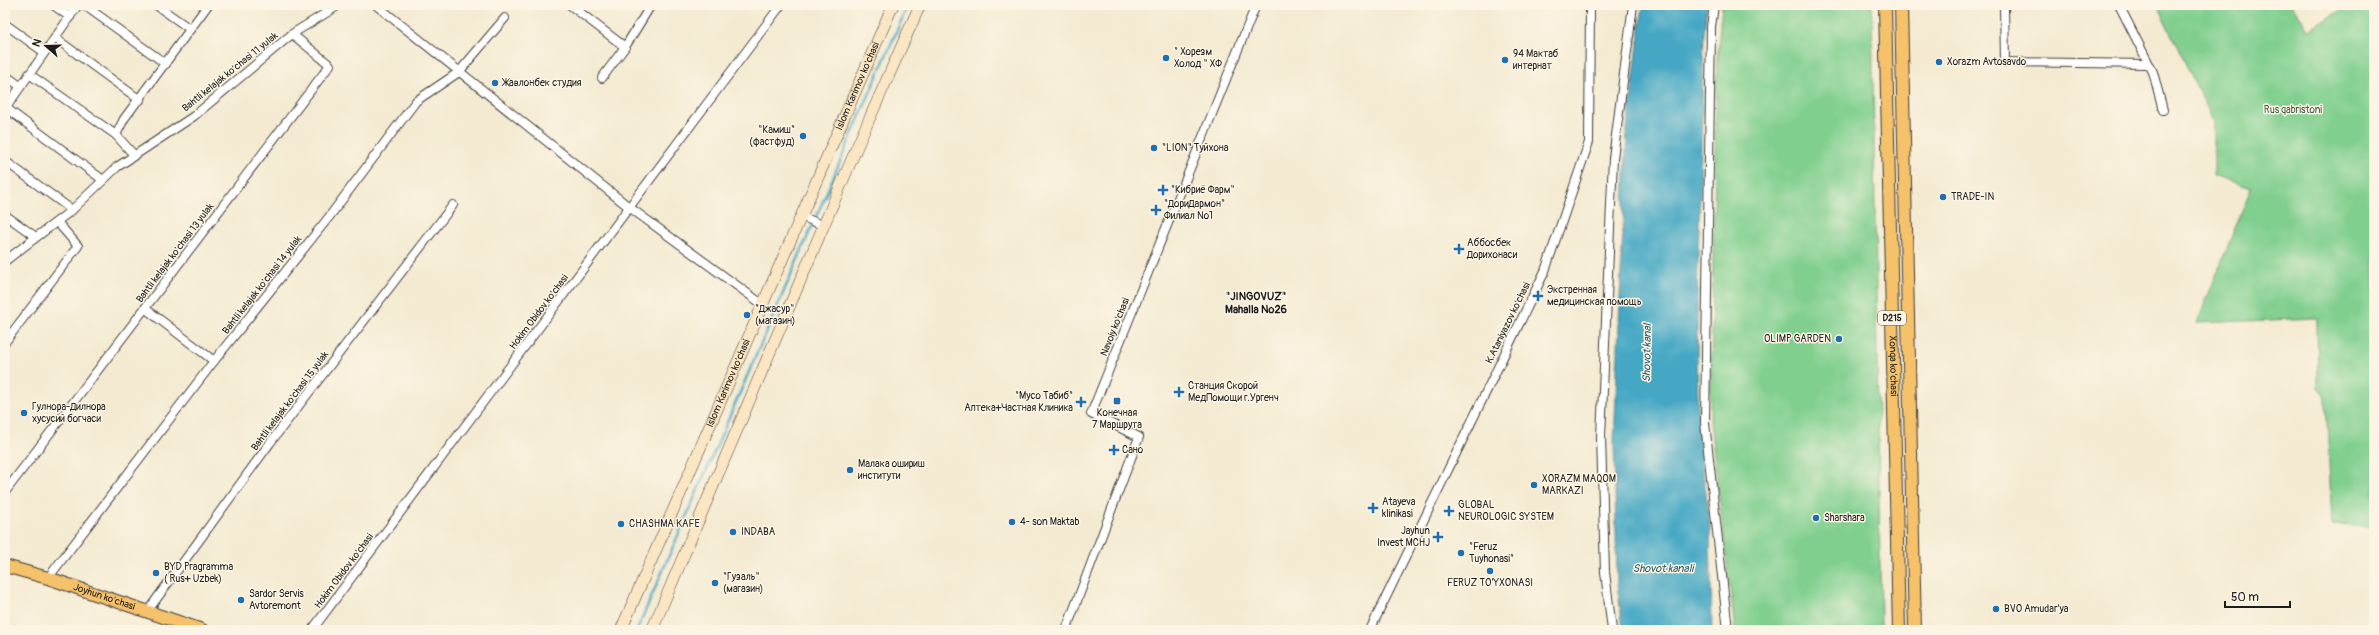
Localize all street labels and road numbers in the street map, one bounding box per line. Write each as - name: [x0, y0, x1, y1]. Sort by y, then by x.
- street label: Bahtli kelajak ko'chasi 11 yulak: [180, 29, 281, 114]
- street label: Islom Karimov ko'chasi: [833, 40, 882, 132]
- street label: Bahtli kelajak ko'chasi 13 yulak: [134, 200, 217, 305]
- street label: Bahtli kelajak ko'chasi 14 yulak: [220, 233, 305, 337]
- street label: Hokim Obidov ko'chasi: [507, 272, 571, 352]
- street label: K.Ataniyazov ko'chasi: [1483, 280, 1533, 366]
- street label: Navoiy ko'chasi: [1098, 296, 1132, 358]
- road number: D215: [1878, 311, 1906, 325]
- street label: Xonqa ko'chasi: [1886, 336, 1900, 396]
- street label: Islom Karimov ko'chasi: [704, 337, 753, 429]
- street label: Bahtli kelajak ko'chasi 15 yulak: [249, 348, 332, 453]
- street label: Hokim Obidov ko'chasi: [312, 531, 376, 611]
- street label: Joyhun ko'chasi: [72, 581, 137, 613]

